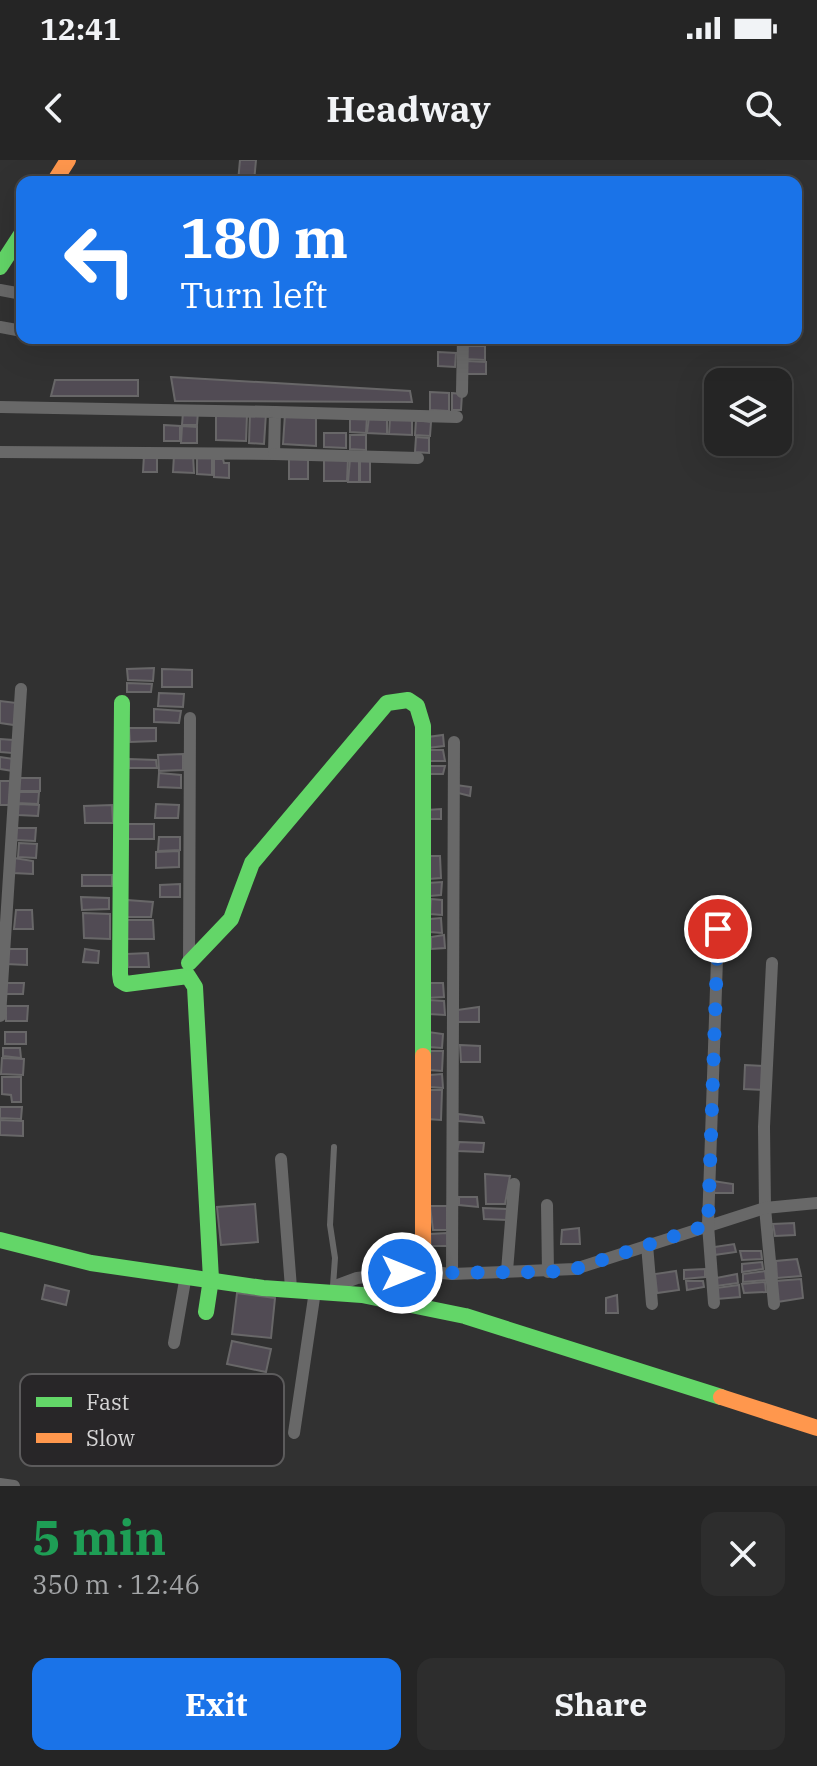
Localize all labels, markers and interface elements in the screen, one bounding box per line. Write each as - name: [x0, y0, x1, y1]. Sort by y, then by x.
- text: 12:41: [40, 9, 121, 48]
- text: Headway: [326, 85, 491, 132]
- icon: back: [32, 86, 76, 130]
- icon: search: [741, 86, 785, 130]
- text: 180 m: [180, 201, 348, 273]
- icon: left: [48, 208, 152, 312]
- text: Turn left: [180, 271, 327, 318]
- map controls: [704, 368, 792, 456]
- button: layers: [704, 368, 792, 456]
- pin: [684, 895, 752, 963]
- icon: arrive: [696, 907, 740, 951]
- position arrow: [360, 1231, 444, 1315]
- legend: [20, 1374, 284, 1466]
- text: Fast: [86, 1387, 129, 1416]
- text: Slow: [86, 1423, 135, 1452]
- text: 5 min: [32, 1506, 166, 1568]
- button: close: [701, 1512, 785, 1596]
- text: 350 m · 12:46: [32, 1567, 200, 1601]
- button: Exit: [32, 1658, 401, 1750]
- button: Share: [417, 1658, 785, 1750]

